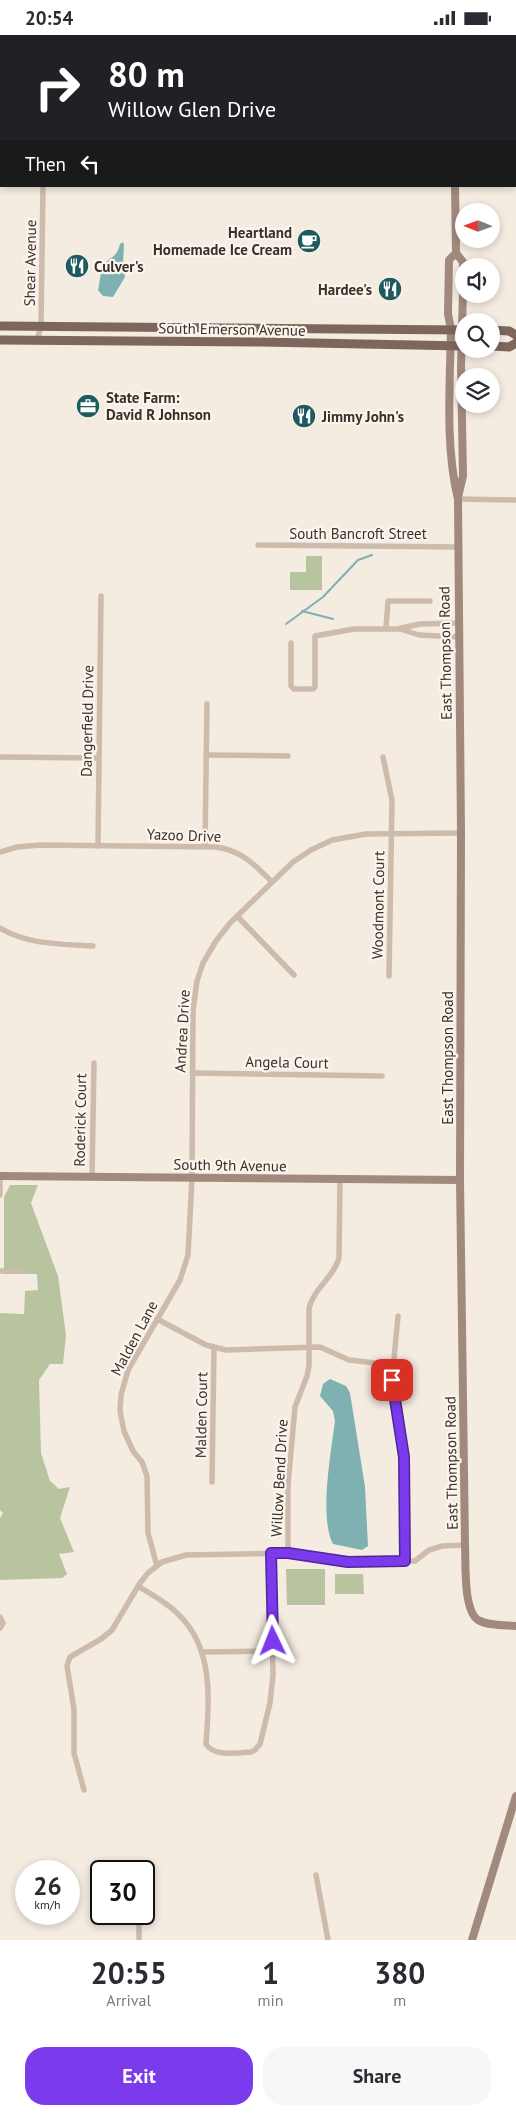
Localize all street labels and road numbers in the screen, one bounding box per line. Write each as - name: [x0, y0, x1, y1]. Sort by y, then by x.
- street label: Shear Avenue: [20, 219, 40, 307]
- street label: South Emerson Avenue: [158, 318, 306, 340]
- street label: South Bancroft Street: [289, 524, 427, 543]
- street label: East Thompson Road: [434, 586, 456, 720]
- street label: Dangerfield Drive: [77, 665, 97, 777]
- street label: Yazoo Drive: [146, 824, 222, 846]
- street label: Woodmont Court: [368, 851, 388, 959]
- street label: Andrea Drive: [170, 989, 194, 1073]
- street label: East Thompson Road: [438, 991, 457, 1125]
- street label: Angela Court: [245, 1052, 329, 1072]
- street label: Roderick Court: [70, 1073, 90, 1167]
- street label: South 9th Avenue: [173, 1155, 287, 1175]
- street label: Malden Lane: [106, 1297, 162, 1379]
- street label: Malden Court: [191, 1372, 211, 1458]
- street label: East Thompson Road: [440, 1396, 462, 1530]
- street label: Willow Bend Drive: [266, 1419, 292, 1537]

